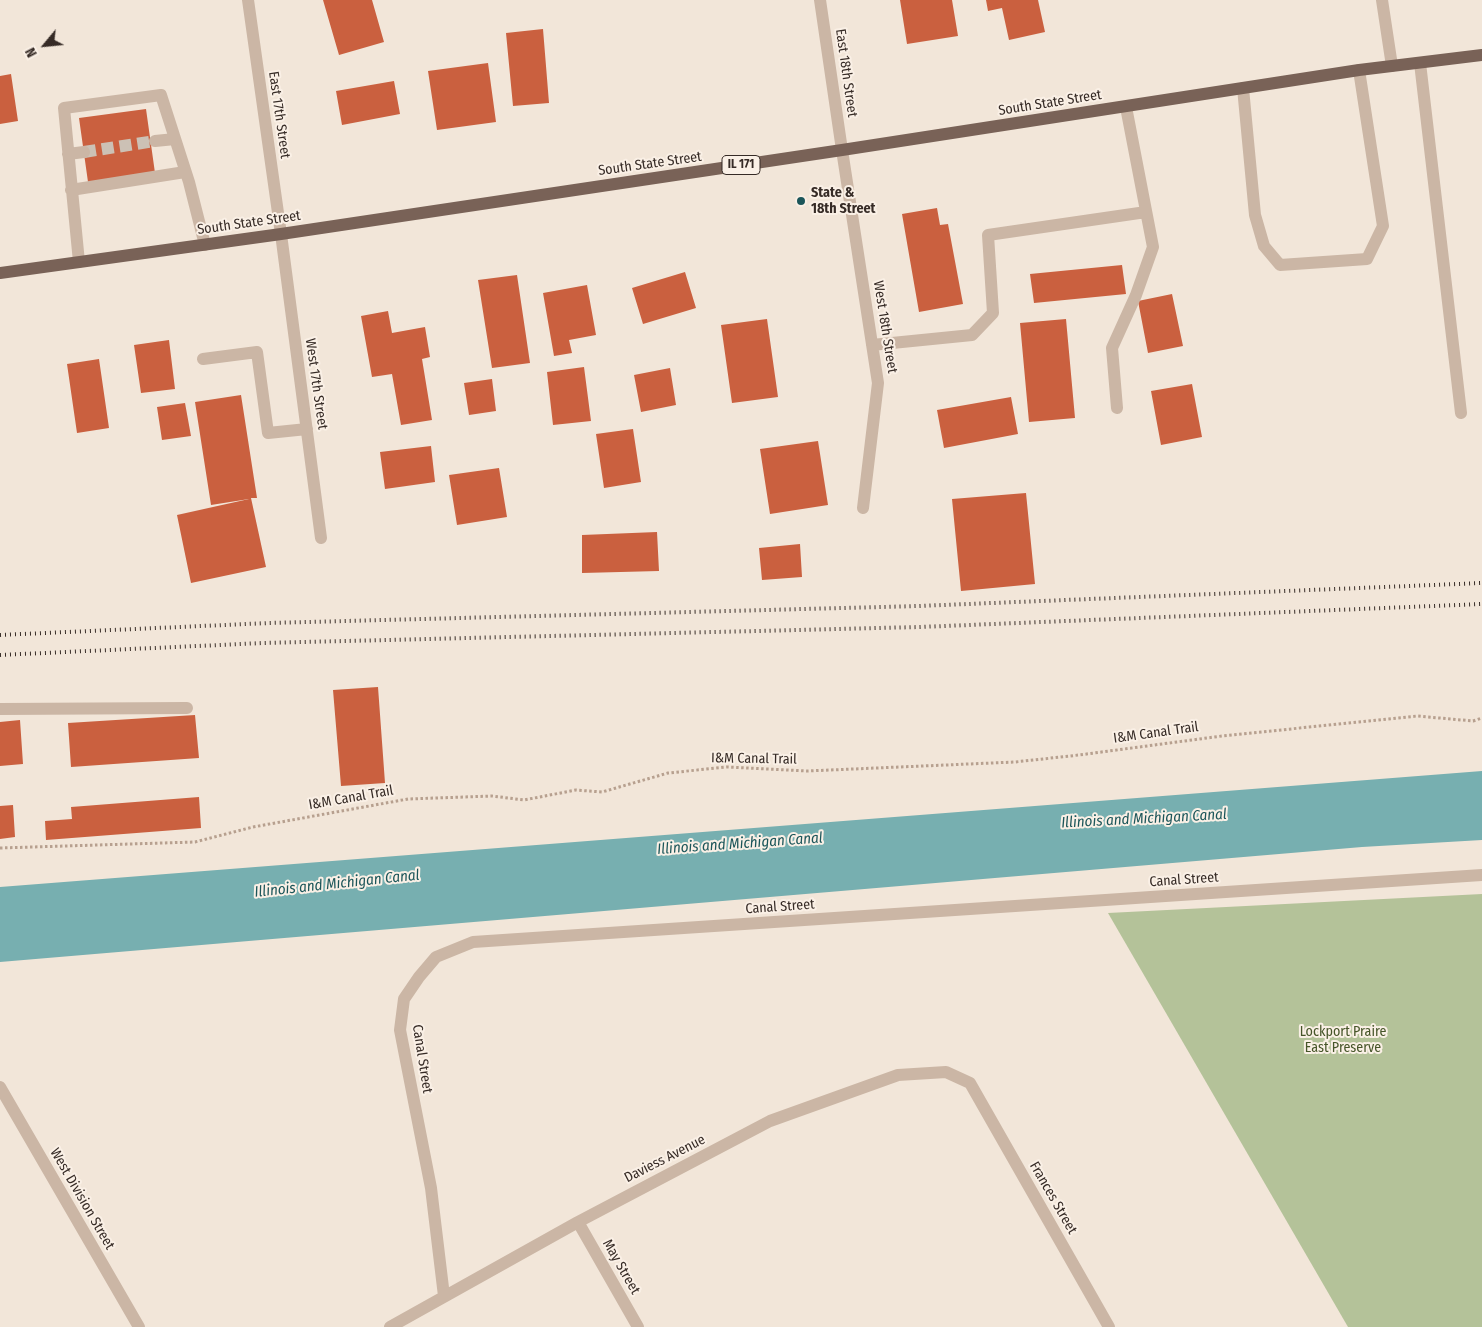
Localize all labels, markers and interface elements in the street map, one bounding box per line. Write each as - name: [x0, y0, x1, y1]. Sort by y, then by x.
- north arrow: [20, 20, 70, 70]
- street label: East 18th Street: [831, 28, 861, 118]
- text: N: [22, 45, 41, 60]
- street label: East 17th Street: [265, 70, 293, 160]
- street label: South State Street: [997, 87, 1103, 119]
- street label: South State Street: [597, 148, 703, 180]
- road number: IL 171: [722, 156, 760, 174]
- place label: State & 18th Street: [811, 185, 876, 218]
- marker: State & 18th Street: [795, 195, 807, 207]
- street label: South State Street: [196, 207, 302, 239]
- street label: West 18th Street: [869, 280, 901, 374]
- street label: West 17th Street: [301, 337, 331, 431]
- street label: I&M Canal Trail: [1112, 719, 1200, 747]
- street label: I&M Canal Trail: [711, 750, 797, 768]
- street label: I&M Canal Trail: [307, 782, 395, 814]
- water label: Illinois and Michigan Canal: [1061, 806, 1227, 832]
- water label: Illinois and Michigan Canal: [657, 829, 823, 859]
- water label: Illinois and Michigan Canal: [254, 866, 420, 902]
- street label: Canal Street: [1149, 869, 1219, 891]
- street label: Canal Street: [745, 896, 815, 918]
- street label: Canal Street: [408, 1023, 436, 1095]
- park label: Lockport Praire East Preserve: [1300, 1024, 1386, 1056]
- street label: Daviess Avenue: [622, 1131, 708, 1187]
- street label: West Division Street: [46, 1145, 118, 1253]
- street label: Frances Street: [1026, 1159, 1080, 1237]
- street label: May Street: [599, 1237, 643, 1297]

